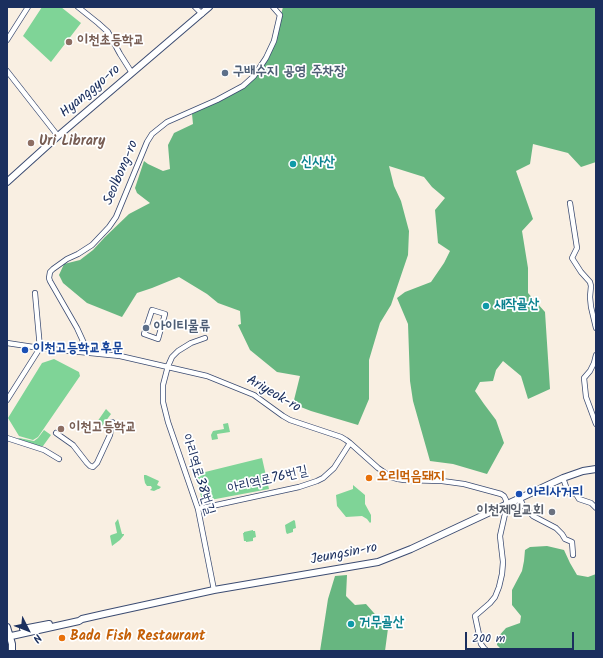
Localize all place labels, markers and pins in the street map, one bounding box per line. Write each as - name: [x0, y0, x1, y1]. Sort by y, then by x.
- place label: 이천초등학교: [77, 34, 145, 50]
- marker: 이천초등학교: [64, 37, 74, 47]
- place label: 구배수지 공영 주차장: [233, 65, 345, 81]
- marker: 구배수지 공영 주차장: [220, 68, 230, 78]
- place label: Uri Library: [39, 135, 105, 151]
- marker: Uri Library: [26, 138, 36, 148]
- place label: 신사산: [301, 156, 335, 172]
- marker: 신사산: [288, 159, 298, 169]
- place label: 새작골산: [494, 298, 539, 314]
- marker: 새작골산: [481, 301, 491, 311]
- place label: 아이티물류: [154, 320, 210, 336]
- marker: 아이티물류: [141, 323, 151, 333]
- place label: 이천고등학교후문: [33, 342, 123, 358]
- marker: 이천고등학교후문: [20, 345, 30, 355]
- place label: 이천고등학교: [69, 421, 137, 437]
- marker: 이천고등학교: [56, 424, 66, 434]
- place label: 오리먹음돼지: [377, 470, 445, 486]
- marker: 오리먹음돼지: [364, 473, 374, 483]
- place label: 아리사거리: [527, 486, 583, 502]
- marker: 아리사거리: [514, 489, 524, 499]
- place label: 이천제일교회: [476, 504, 544, 520]
- marker: 이천제일교회: [547, 507, 557, 517]
- place label: 거무골산: [359, 616, 404, 632]
- marker: 거무골산: [346, 619, 356, 629]
- place label: Bada Fish Restaurant: [70, 630, 205, 646]
- marker: Bada Fish Restaurant: [57, 633, 67, 643]

